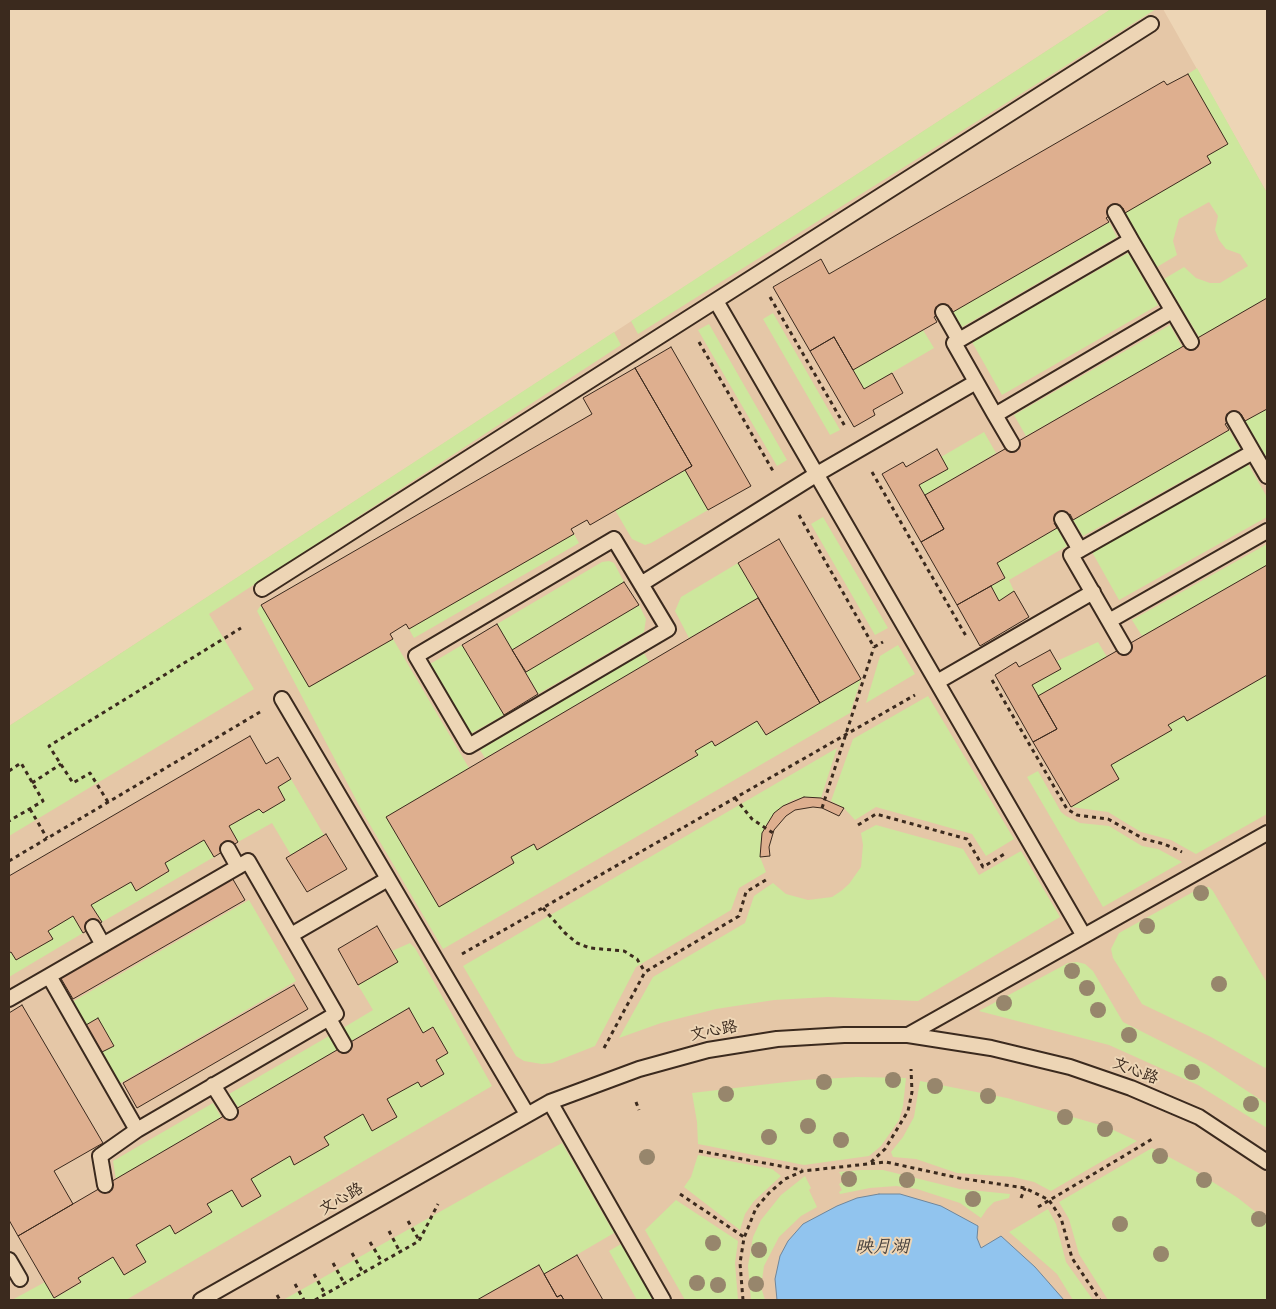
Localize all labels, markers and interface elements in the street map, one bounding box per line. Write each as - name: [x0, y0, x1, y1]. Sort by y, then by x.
- street label: 文心路: [689, 1018, 739, 1046]
- street label: 文心路: [1109, 1054, 1161, 1090]
- street label: 文心路: [316, 1180, 368, 1220]
- water label: 映月湖: [855, 1237, 909, 1259]

